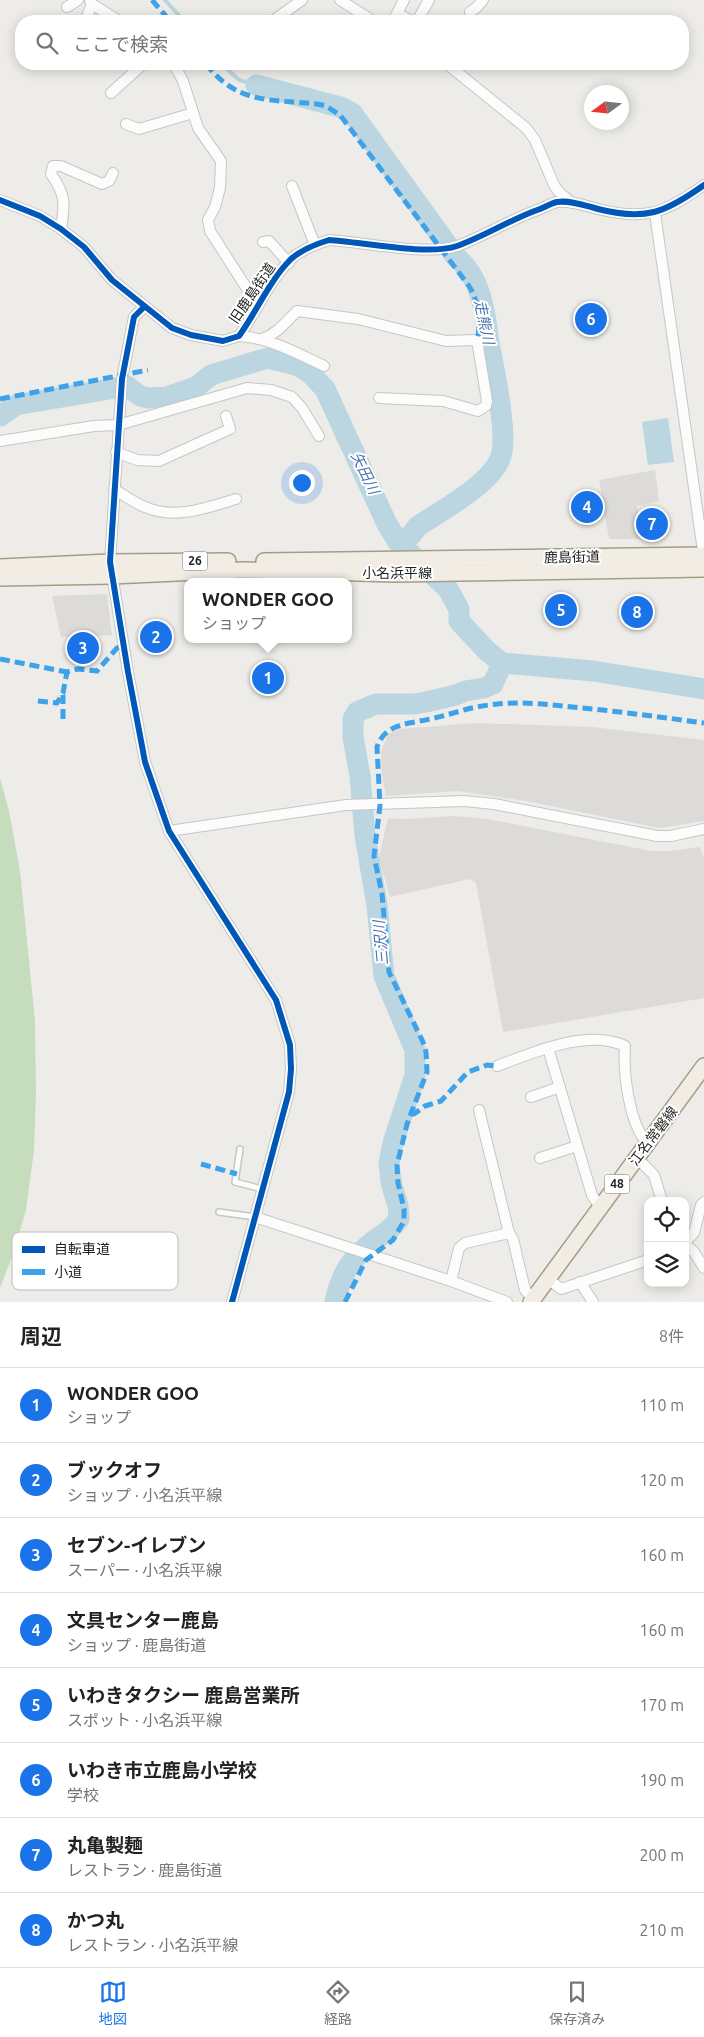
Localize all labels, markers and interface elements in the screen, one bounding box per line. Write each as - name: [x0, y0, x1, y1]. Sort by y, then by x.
- search box: [15, 15, 689, 70]
- icon: search: [33, 29, 61, 57]
- text: ここで検索: [73, 33, 168, 55]
- north arrow: [584, 85, 629, 130]
- street label: 旧鹿島街道: [226, 260, 278, 326]
- water label: 走熊川: [471, 298, 498, 348]
- pin: 6: [575, 300, 607, 338]
- water label: 矢田川: [348, 449, 384, 499]
- your location: [289, 470, 315, 496]
- pin: 4: [571, 488, 603, 526]
- pin: 7: [636, 505, 668, 543]
- street label: 鹿島街道: [544, 549, 600, 565]
- road number: 26: [182, 552, 208, 570]
- street label: 小名浜平線: [362, 565, 432, 581]
- popup: [184, 578, 352, 643]
- text: WONDER GOO: [202, 588, 334, 610]
- pin: 5: [545, 591, 577, 629]
- pin: 8: [621, 593, 653, 631]
- text: ショップ: [202, 614, 266, 632]
- pin: 2: [140, 618, 172, 656]
- pin: 3: [67, 629, 99, 667]
- pin: 1: [252, 659, 284, 697]
- water label: 三沢川: [370, 918, 391, 966]
- street label: 江名常磐線: [626, 1103, 680, 1169]
- road number: 48: [604, 1174, 630, 1194]
- map controls: [644, 1197, 689, 1287]
- button: locate: [644, 1197, 689, 1242]
- legend: [12, 1232, 178, 1290]
- text: 自転車道: [54, 1241, 110, 1257]
- button: layers: [644, 1242, 689, 1287]
- text: 小道: [54, 1264, 82, 1280]
- text: 周辺: [20, 1324, 62, 1348]
- text: 8件: [659, 1327, 684, 1345]
- text: WONDER GOO: [67, 1382, 199, 1404]
- text: 1: [31, 1396, 41, 1414]
- text: 110 m: [639, 1396, 684, 1414]
- text: ショップ: [67, 1408, 131, 1426]
- text: ブックオフ: [67, 1459, 162, 1481]
- text: 2: [31, 1471, 41, 1489]
- text: 120 m: [639, 1471, 684, 1489]
- text: ショップ · 小名浜平線: [67, 1486, 222, 1504]
- text: セブン-イレブン: [67, 1534, 206, 1556]
- text: 3: [31, 1546, 41, 1564]
- text: 160 m: [639, 1546, 684, 1564]
- text: スーパー · 小名浜平線: [67, 1561, 222, 1579]
- text: 文具センター鹿島: [67, 1609, 219, 1631]
- text: 4: [31, 1621, 41, 1639]
- text: 160 m: [639, 1621, 684, 1639]
- text: ショップ · 鹿島街道: [67, 1636, 206, 1654]
- text: いわきタクシー 鹿島営業所: [67, 1684, 300, 1706]
- text: 5: [31, 1696, 41, 1714]
- text: 170 m: [639, 1696, 684, 1714]
- text: スポット · 小名浜平線: [67, 1711, 222, 1729]
- text: いわき市立鹿島小学校: [67, 1759, 257, 1781]
- text: 6: [31, 1771, 41, 1789]
- text: 190 m: [639, 1771, 684, 1789]
- text: 学校: [67, 1786, 99, 1804]
- text: 丸亀製麺: [67, 1834, 143, 1856]
- text: 7: [31, 1846, 41, 1864]
- text: 200 m: [639, 1846, 684, 1864]
- text: レストラン · 鹿島街道: [67, 1861, 222, 1879]
- text: かつ丸: [67, 1909, 124, 1931]
- text: 8: [31, 1921, 41, 1939]
- text: 210 m: [639, 1921, 684, 1939]
- text: レストラン · 小名浜平線: [67, 1936, 238, 1954]
- tab: 地図: [99, 1978, 127, 2028]
- tab: 経路: [324, 1978, 352, 2028]
- tab: 保存済み: [549, 1978, 605, 2028]

